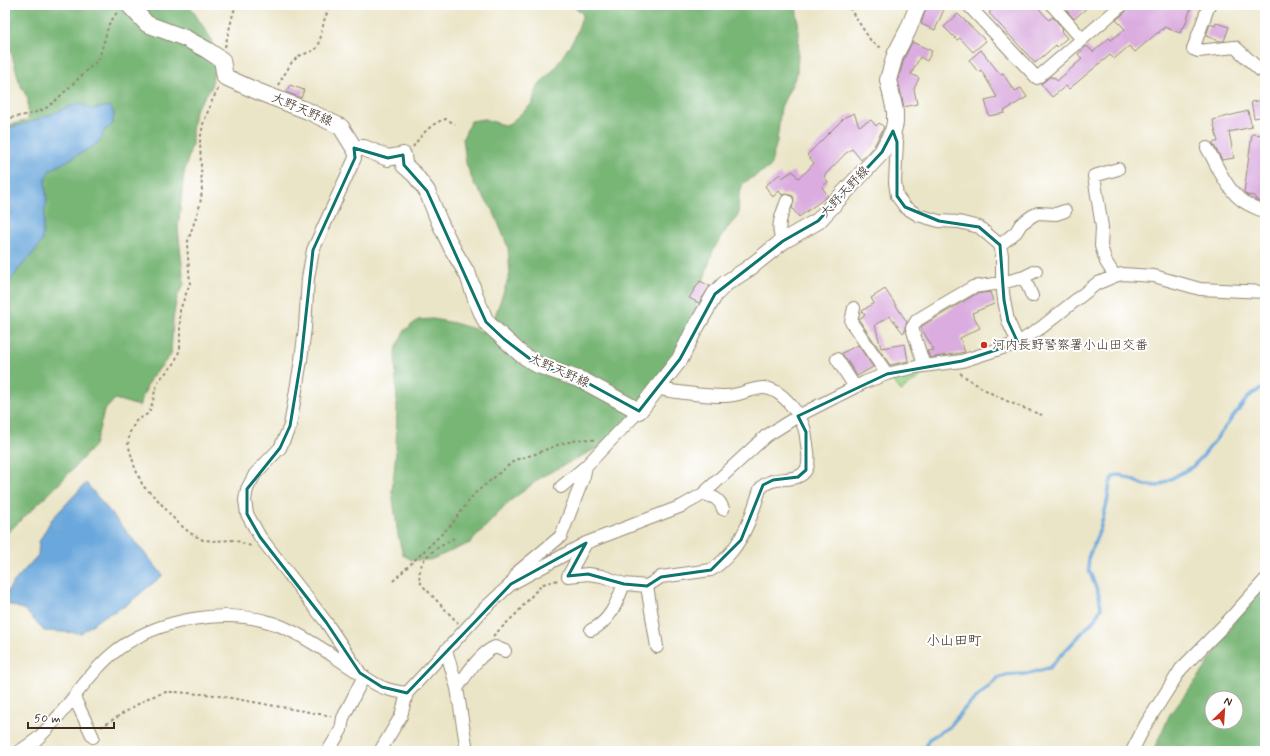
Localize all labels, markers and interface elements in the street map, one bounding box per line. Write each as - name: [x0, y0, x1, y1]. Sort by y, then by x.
- street label: 大野天野線: [269, 89, 336, 131]
- street label: 大野天野線: [817, 162, 874, 222]
- place label: 河内長野警察署小山田交番: [992, 337, 1148, 354]
- marker: 河内長野警察署小山田交番: [979, 340, 989, 350]
- street label: 大野天野線: [526, 350, 593, 392]
- district label: 小山田町: [926, 632, 982, 650]
- north arrow: [1204, 690, 1244, 730]
- text: N: [1222, 694, 1234, 710]
- scale bar: [28, 704, 114, 730]
- text: 50 m: [34, 711, 61, 727]

